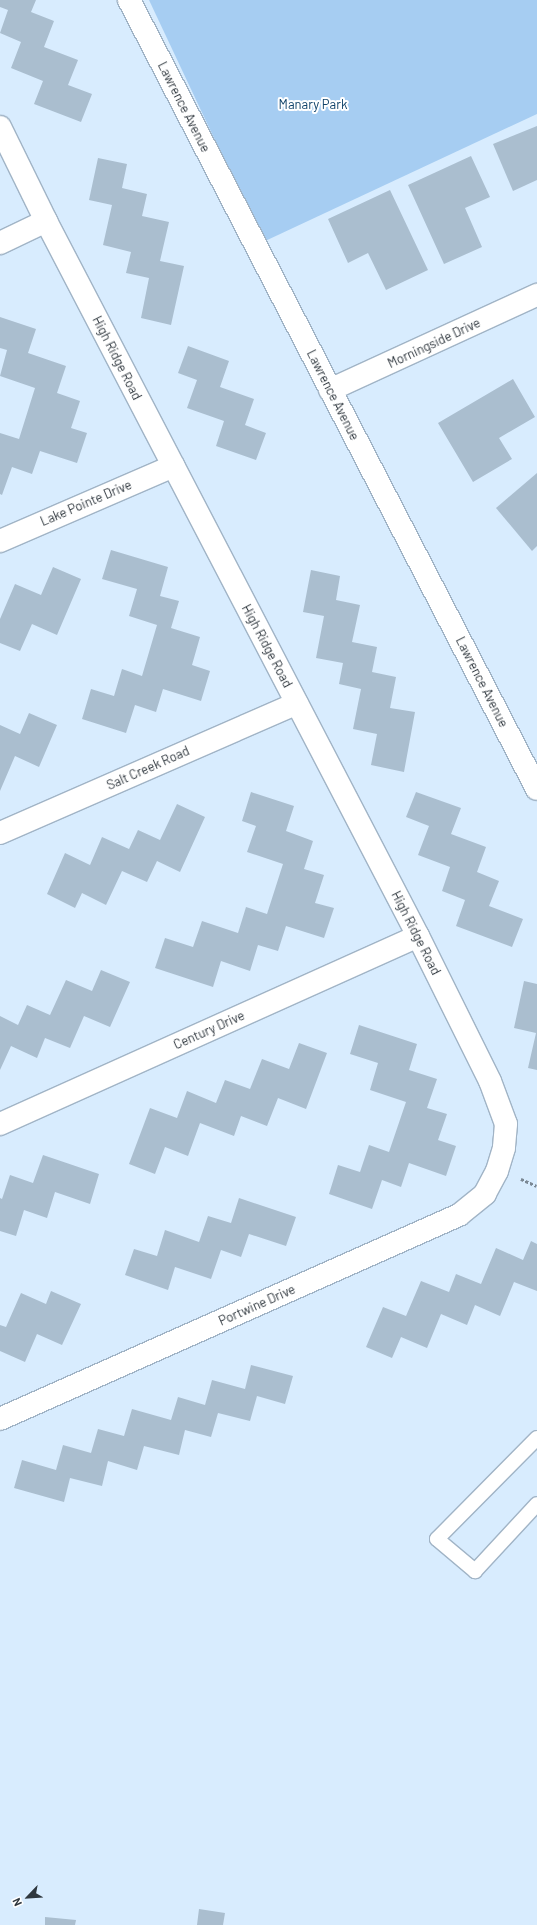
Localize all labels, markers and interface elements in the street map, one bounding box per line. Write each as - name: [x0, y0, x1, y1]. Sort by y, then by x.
- street label: Lawrence Avenue: [154, 59, 214, 155]
- park label: Manary Park: [279, 96, 347, 112]
- street label: High Ridge Road: [89, 313, 145, 403]
- street label: Morningside Drive: [385, 315, 483, 371]
- street label: Lawrence Avenue: [303, 347, 363, 443]
- street label: Lake Pointe Drive: [38, 477, 134, 529]
- street label: High Ridge Road: [239, 602, 295, 690]
- street label: Lawrence Avenue: [452, 634, 512, 730]
- street label: Salt Creek Road: [104, 743, 192, 793]
- street label: High Ridge Road: [388, 888, 444, 978]
- street label: Century Drive: [171, 1007, 247, 1053]
- street label: Portwine Drive: [216, 1281, 298, 1329]
- north arrow: [8, 1877, 48, 1917]
- text: N: [9, 1896, 24, 1908]

